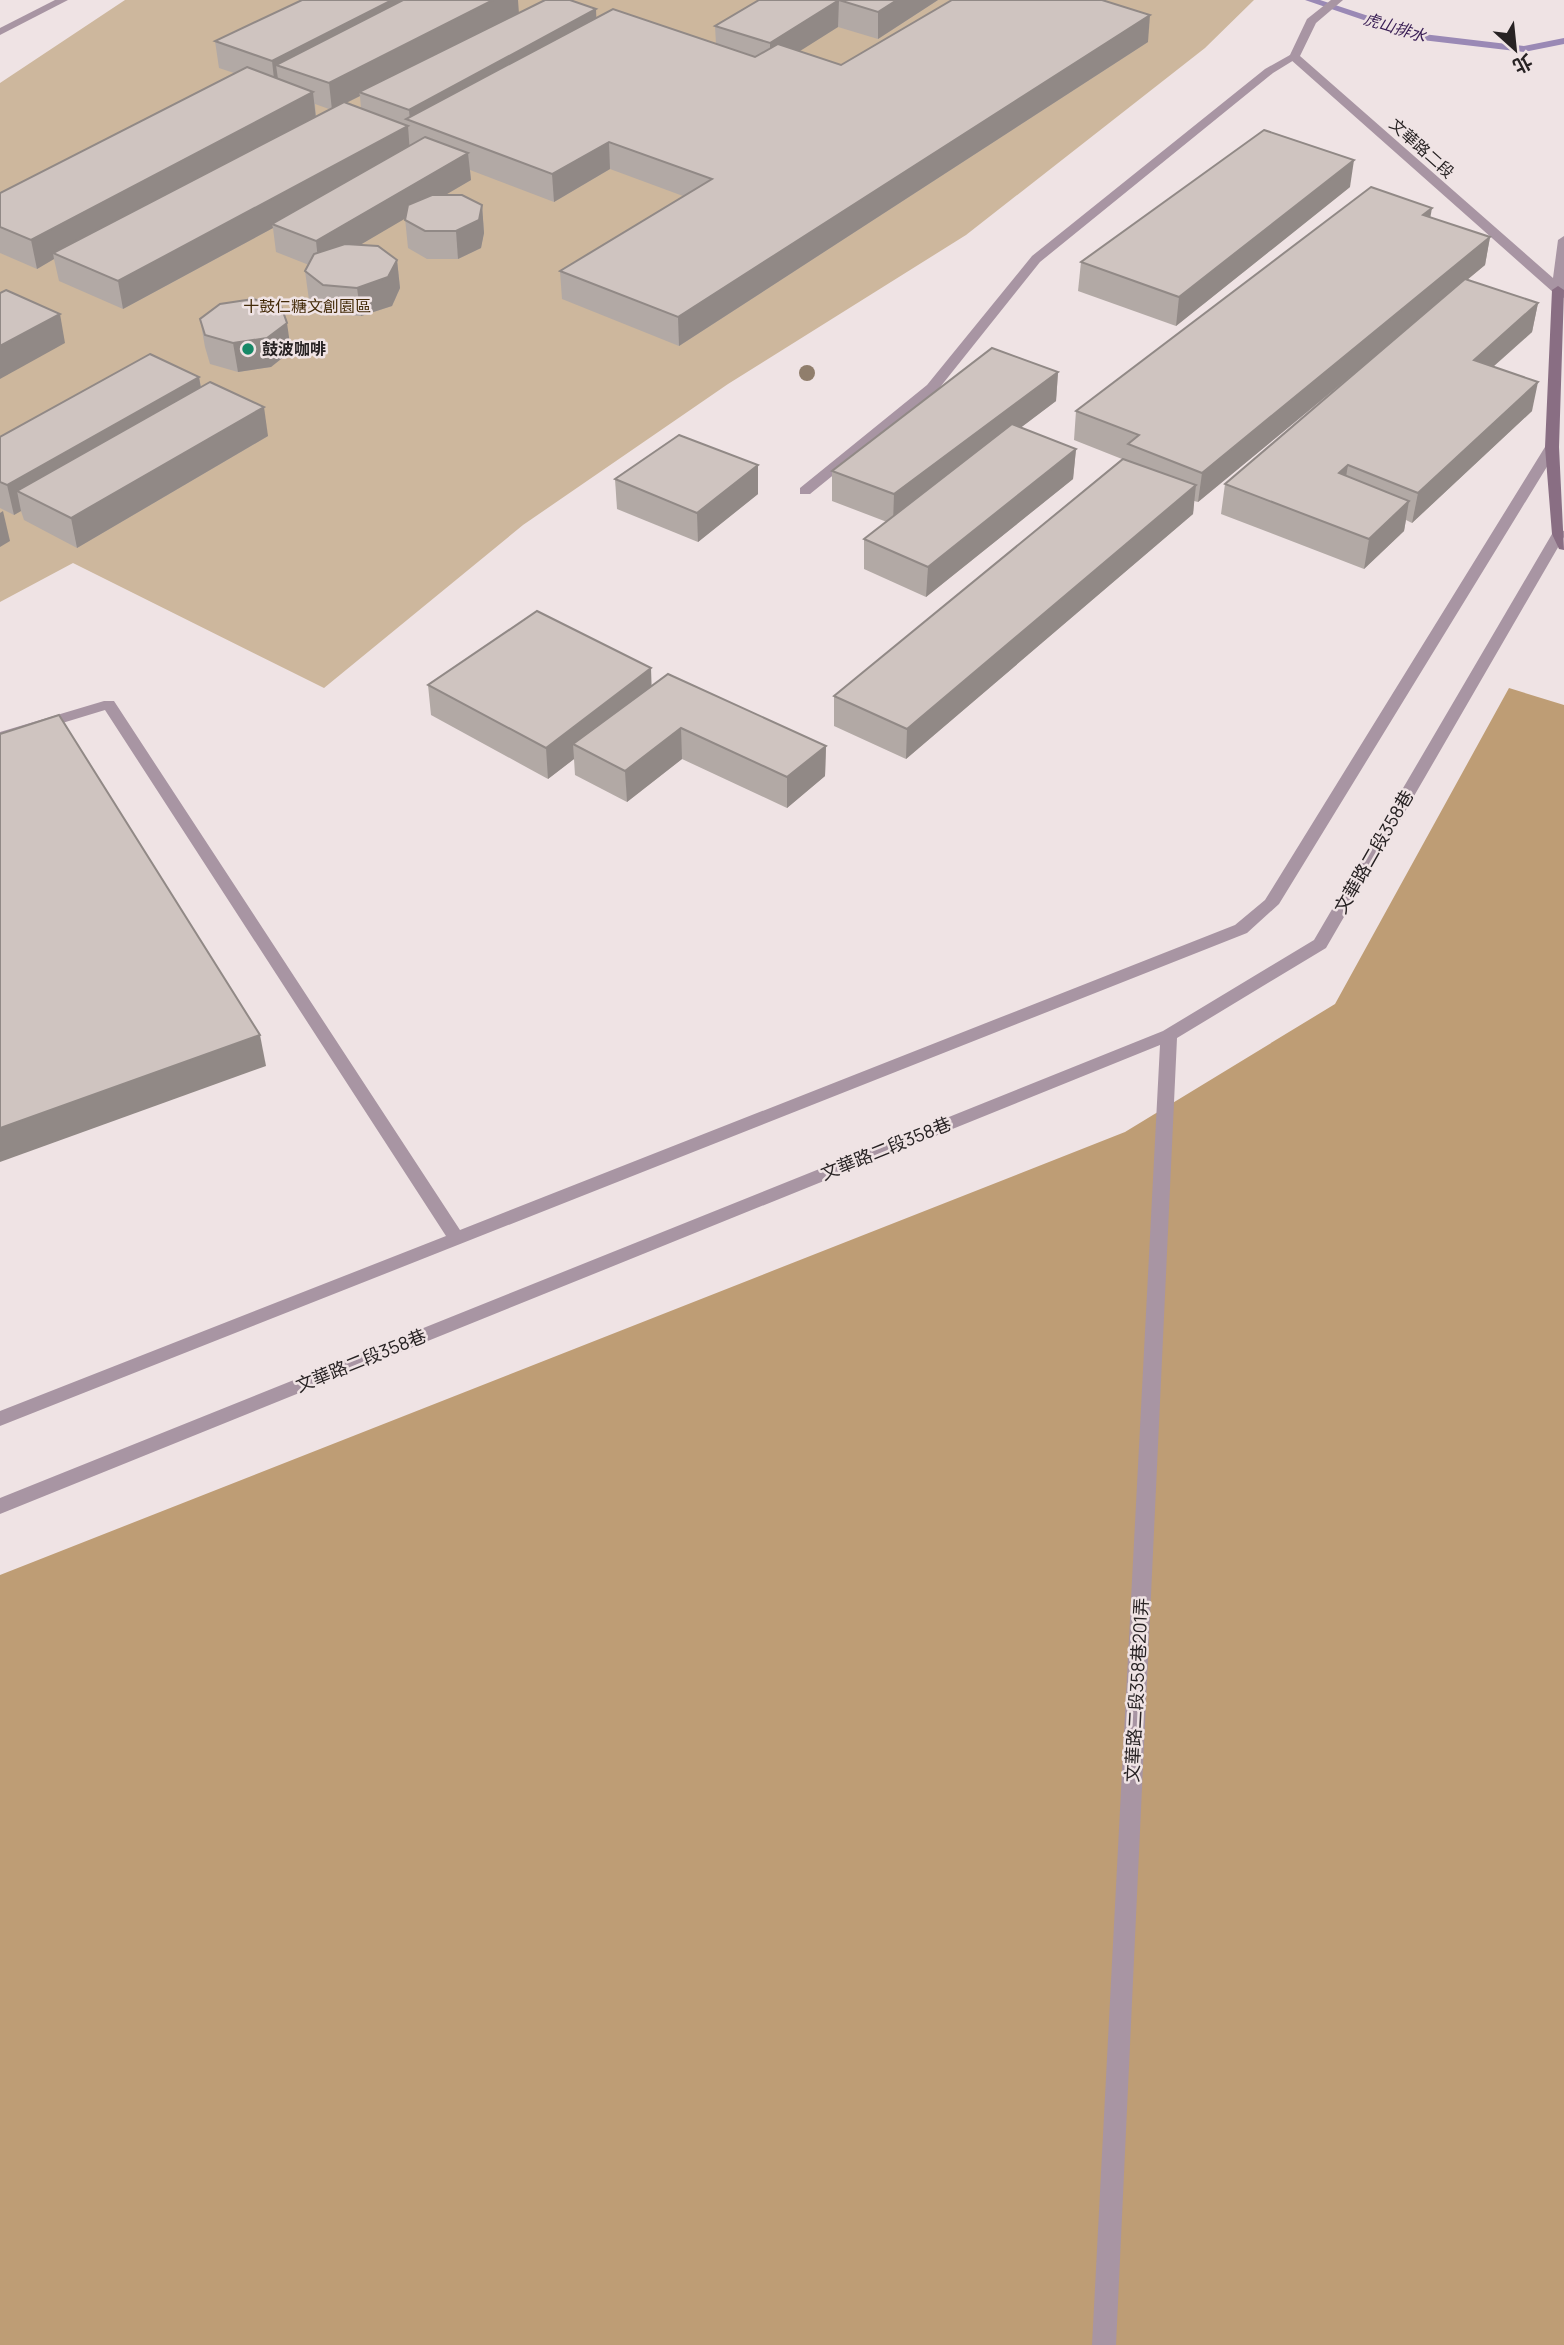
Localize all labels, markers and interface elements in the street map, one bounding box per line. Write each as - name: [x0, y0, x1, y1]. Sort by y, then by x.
- water label: 虎山排水: [1361, 7, 1430, 47]
- north arrow: [1480, 14, 1550, 84]
- text: 北: [1508, 48, 1537, 80]
- street label: 文華路二段: [1385, 113, 1459, 183]
- park label: 十鼓仁糖文創園區: [243, 295, 371, 317]
- place label: 鼓波咖啡: [262, 338, 326, 360]
- marker: 鼓波咖啡: [240, 341, 256, 357]
- street label: 文華路二段358巷: [1328, 785, 1418, 918]
- street label: 文華路二段358巷: [817, 1111, 954, 1185]
- street label: 文華路二段358巷: [292, 1323, 429, 1397]
- street label: 文華路二段358巷201弄: [1119, 1597, 1153, 1783]

